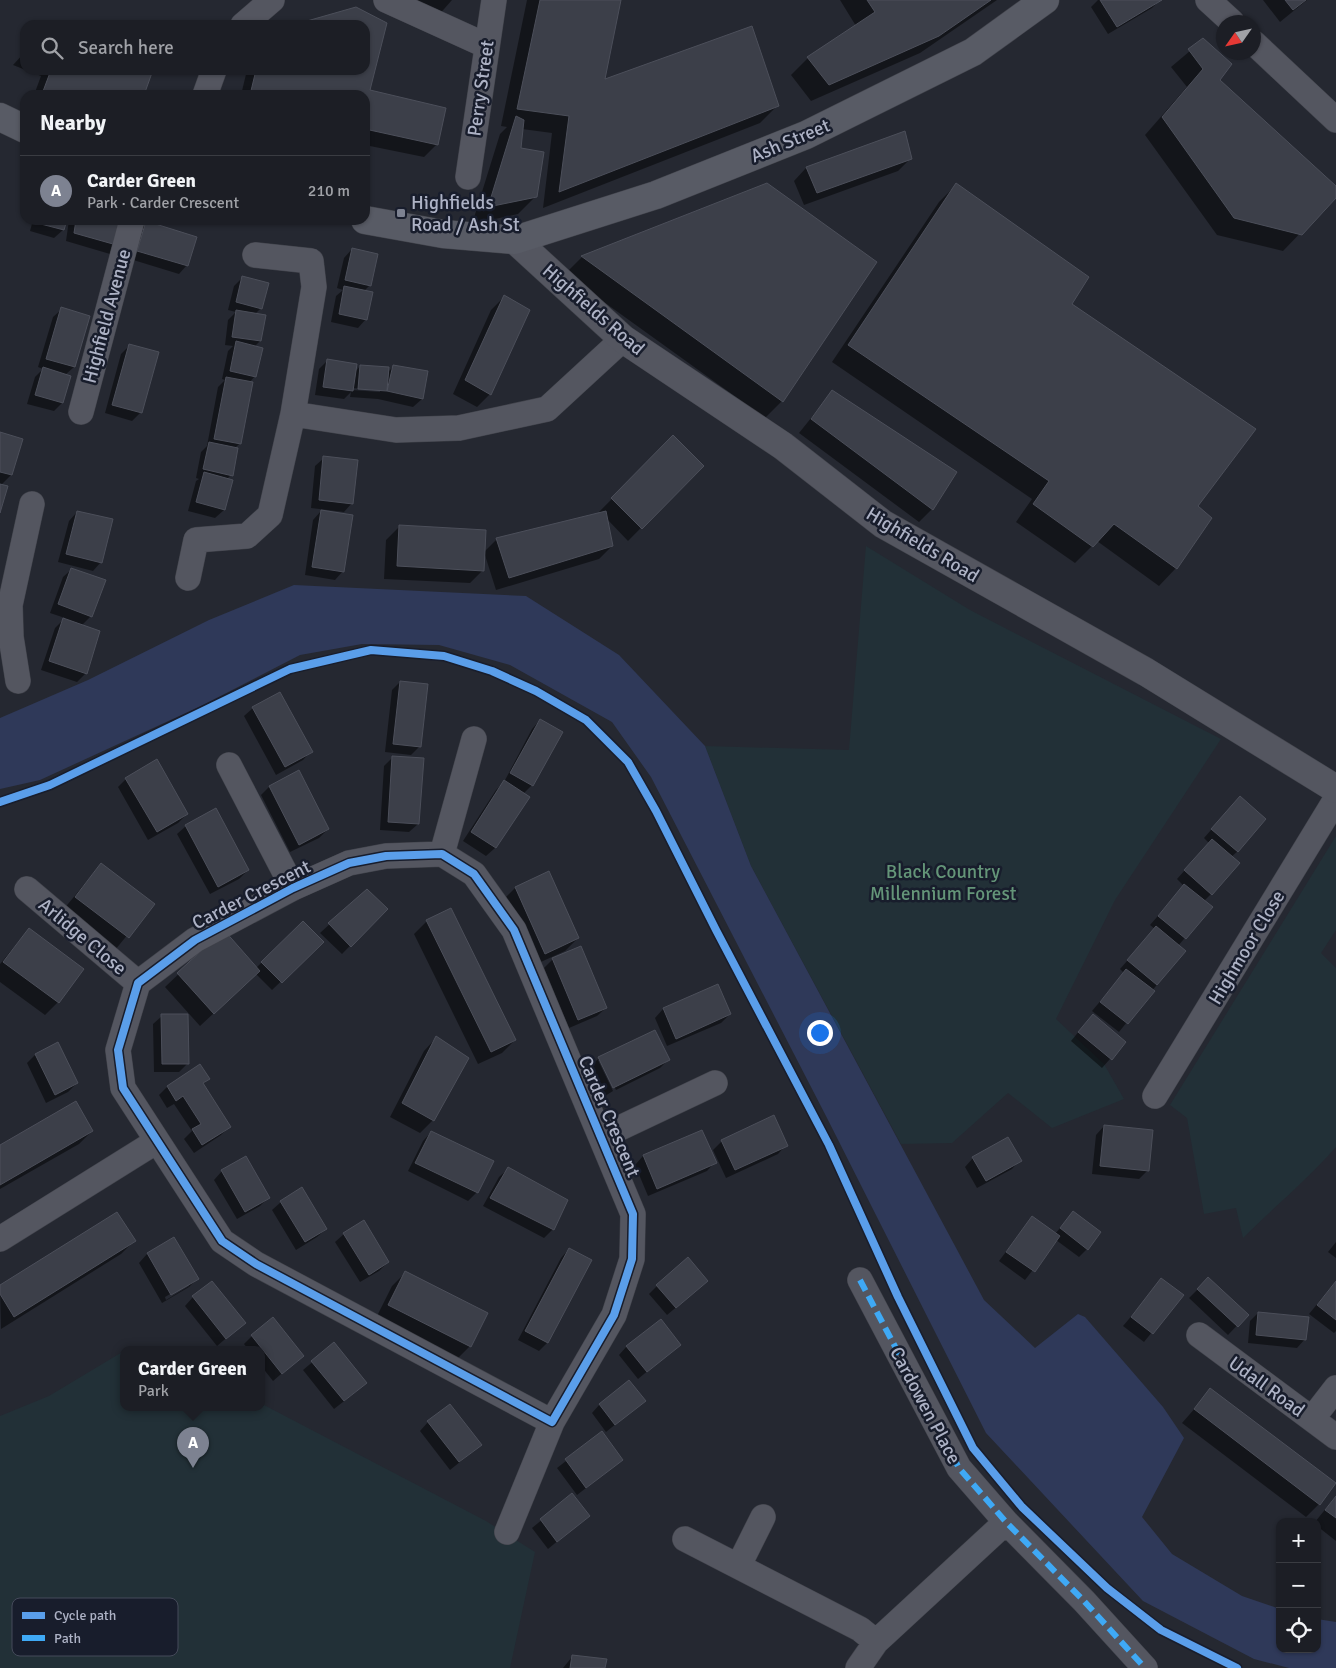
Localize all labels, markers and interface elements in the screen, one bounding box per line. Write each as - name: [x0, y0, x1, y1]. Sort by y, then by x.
- north arrow: [1216, 15, 1261, 60]
- search box: [20, 20, 370, 75]
- icon: search: [38, 34, 66, 62]
- text: Search here: [78, 36, 174, 60]
- street label: Perry Street: [462, 38, 500, 138]
- text: Nearby: [40, 110, 106, 136]
- street label: Ash Street: [747, 113, 834, 168]
- text: Carder Green: [87, 169, 196, 193]
- text: A: [51, 181, 61, 201]
- text: 210 m: [308, 181, 350, 201]
- place label: Highfields Road / Ash St: [411, 191, 520, 237]
- text: Park · Carder Crescent: [87, 193, 239, 213]
- marker: Highfields Road / Ash St: [395, 207, 407, 219]
- street label: Highfield Avenue: [78, 246, 136, 386]
- street label: Highfields Road: [537, 259, 649, 361]
- street label: Highfields Road: [862, 502, 983, 588]
- street label: Carder Crescent: [188, 855, 315, 935]
- park label: Black Country Millennium Forest: [870, 860, 1017, 906]
- street label: Highmoor Close: [1203, 886, 1290, 1009]
- street label: Arlidge Close: [33, 893, 131, 981]
- your location: [807, 1020, 833, 1046]
- street label: Carder Crescent: [573, 1052, 646, 1181]
- street label: Cardowen Place: [884, 1343, 966, 1468]
- popup: [120, 1346, 265, 1411]
- street label: Udall Road: [1224, 1351, 1309, 1422]
- text: Carder Green: [138, 1357, 247, 1381]
- text: Park: [138, 1381, 169, 1401]
- pin: A: [177, 1427, 209, 1468]
- map controls: [1276, 1518, 1321, 1653]
- button: +: [1276, 1518, 1321, 1563]
- button: −: [1276, 1563, 1321, 1608]
- legend: [12, 1598, 178, 1656]
- text: Cycle path: [54, 1607, 116, 1624]
- button: locate: [1276, 1608, 1321, 1653]
- text: Path: [54, 1630, 81, 1647]

